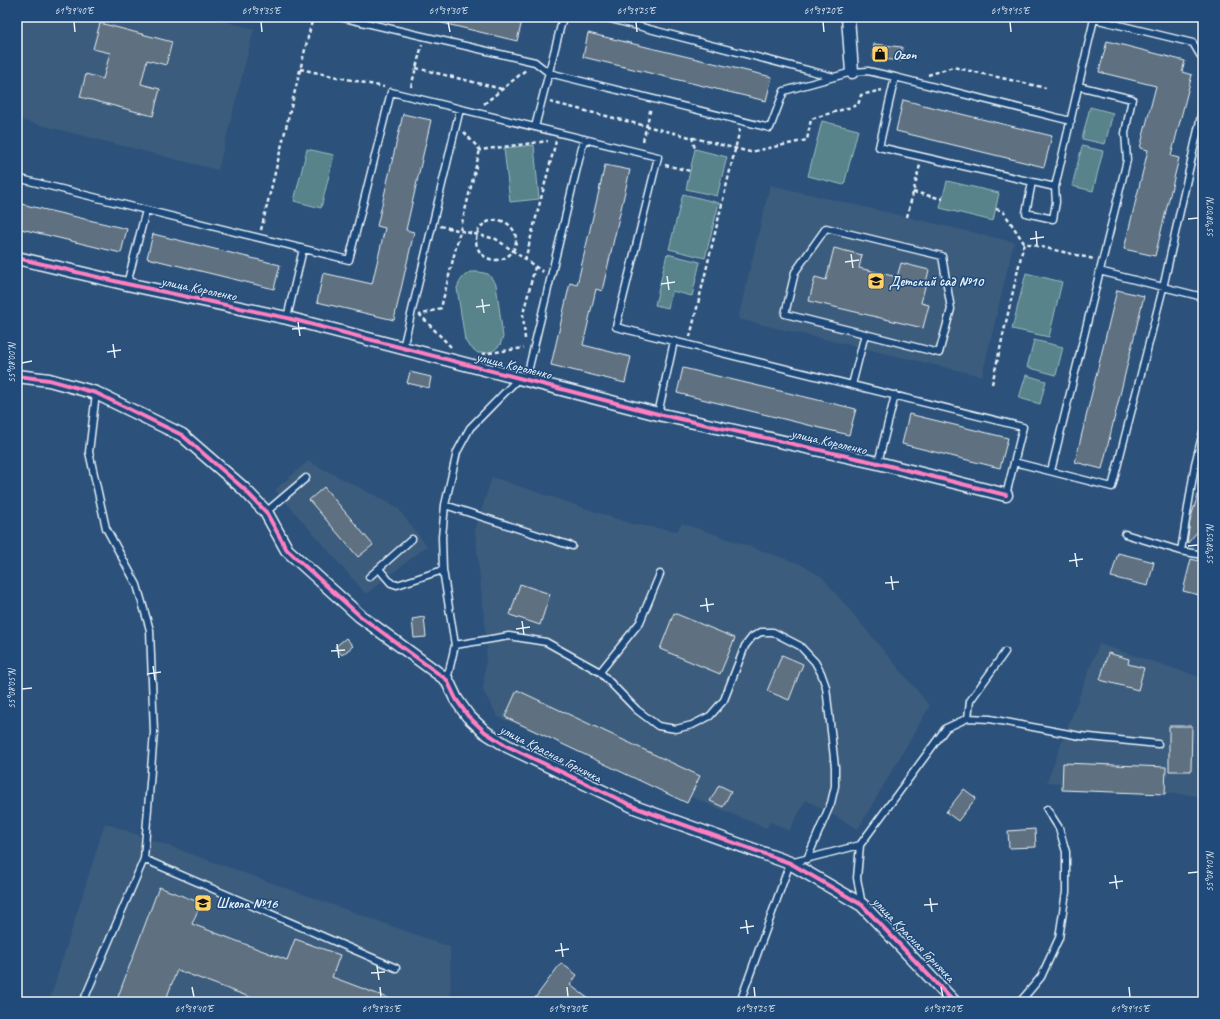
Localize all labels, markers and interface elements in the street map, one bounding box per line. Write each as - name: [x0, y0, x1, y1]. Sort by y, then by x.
- text: 61°39'40"E: [55, 4, 95, 17]
- text: 61°39'35"E: [242, 4, 282, 17]
- text: 61°39'30"E: [429, 4, 469, 17]
- text: 61°39'25"E: [617, 4, 657, 17]
- text: 61°39'20"E: [804, 4, 844, 17]
- text: 61°39'15"E: [991, 4, 1031, 17]
- shop icon: Ozon: [870, 44, 890, 64]
- place label: Ozon: [893, 46, 917, 63]
- text: 55°08'00"N: [1203, 196, 1216, 238]
- school or university icon: Детский сад №10: [866, 271, 886, 291]
- street label: улица Короленко: [159, 272, 239, 305]
- place label: Детский сад №10: [889, 273, 985, 290]
- text: 55°08'00"N: [5, 341, 18, 383]
- street label: улица Короленко: [474, 348, 554, 383]
- street label: улица Короленко: [789, 424, 869, 459]
- text: 55°08'05"N: [1203, 523, 1216, 565]
- text: 55°08'05"N: [5, 667, 18, 709]
- street label: улица Красная Горнячка: [496, 720, 606, 787]
- text: 55°08'10"N: [1203, 850, 1216, 892]
- street label: улица Красная Горнячка: [868, 892, 960, 986]
- school or university icon: Школа №16: [193, 893, 213, 913]
- place label: Школа №16: [216, 895, 279, 912]
- text: 61°39'40"E: [175, 1002, 215, 1015]
- text: 61°39'35"E: [362, 1002, 402, 1015]
- text: 61°39'30"E: [549, 1002, 589, 1015]
- text: 61°39'25"E: [736, 1002, 776, 1015]
- text: 61°39'20"E: [924, 1002, 964, 1015]
- text: 61°39'15"E: [1111, 1002, 1151, 1015]

